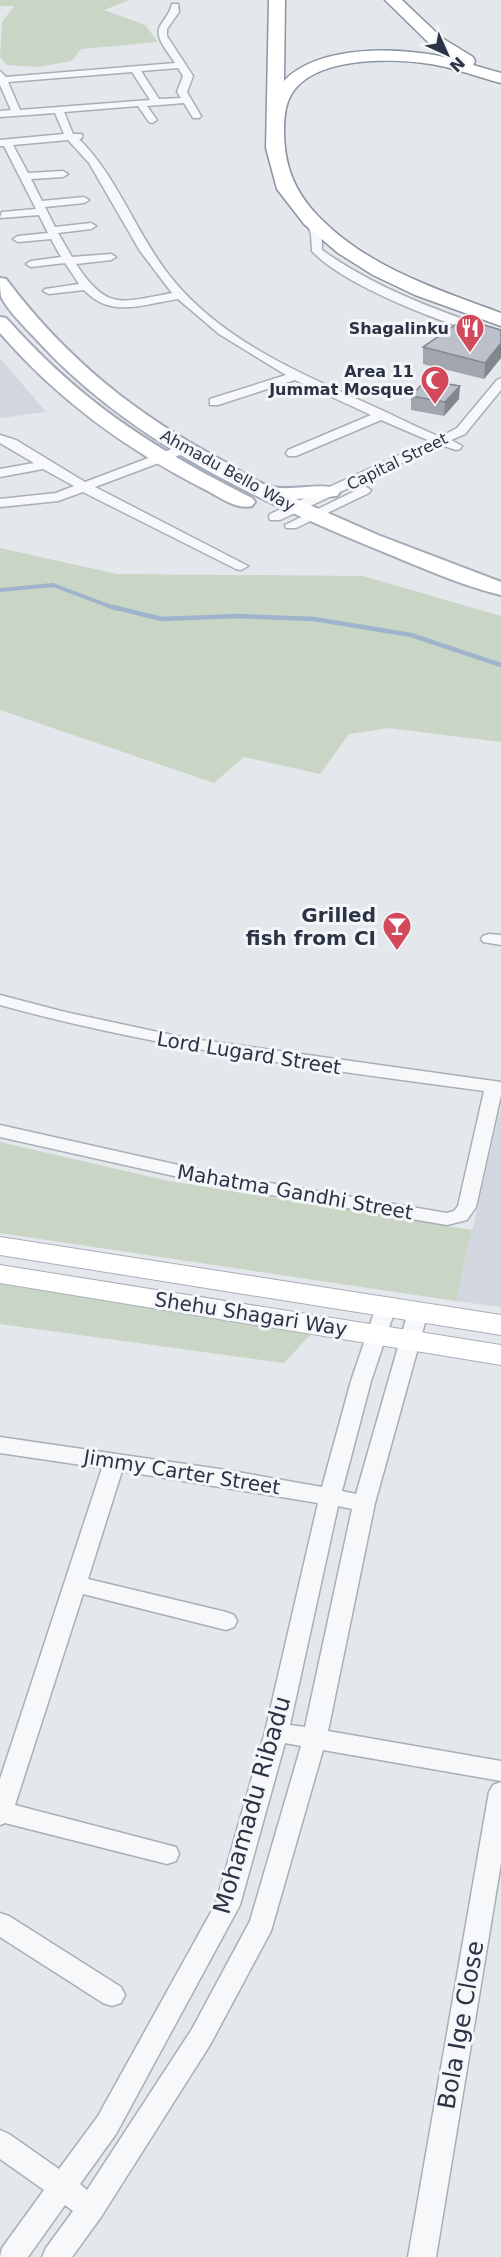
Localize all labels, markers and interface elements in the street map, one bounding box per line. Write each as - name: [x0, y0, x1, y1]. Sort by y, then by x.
- north arrow: [417, 24, 477, 84]
- text: N: [446, 53, 469, 76]
- restaurant icon: Shagalinku: [454, 312, 486, 354]
- place label: Shagalinku: [349, 319, 449, 338]
- place label: Area 11 Jummat Mosque: [268, 362, 414, 399]
- mosque icon: Area 11 Jummat Mosque: [419, 364, 451, 406]
- street label: Ahmadu Bello Way: [157, 426, 298, 515]
- street label: Capital Street: [344, 429, 451, 494]
- place label: Grilled fish from CI: [246, 903, 376, 950]
- bar icon: Grilled fish from CI: [381, 910, 413, 952]
- street label: Lord Lugard Street: [155, 1027, 343, 1079]
- street label: Mahatma Gandhi Street: [175, 1159, 415, 1225]
- street label: Shehu Shagari Way: [153, 1287, 349, 1341]
- street label: Jimmy Carter Street: [80, 1444, 282, 1499]
- street label: Mohamadu Ribadu: [208, 1693, 296, 1917]
- street label: Bola Ige Close: [432, 1939, 490, 2111]

